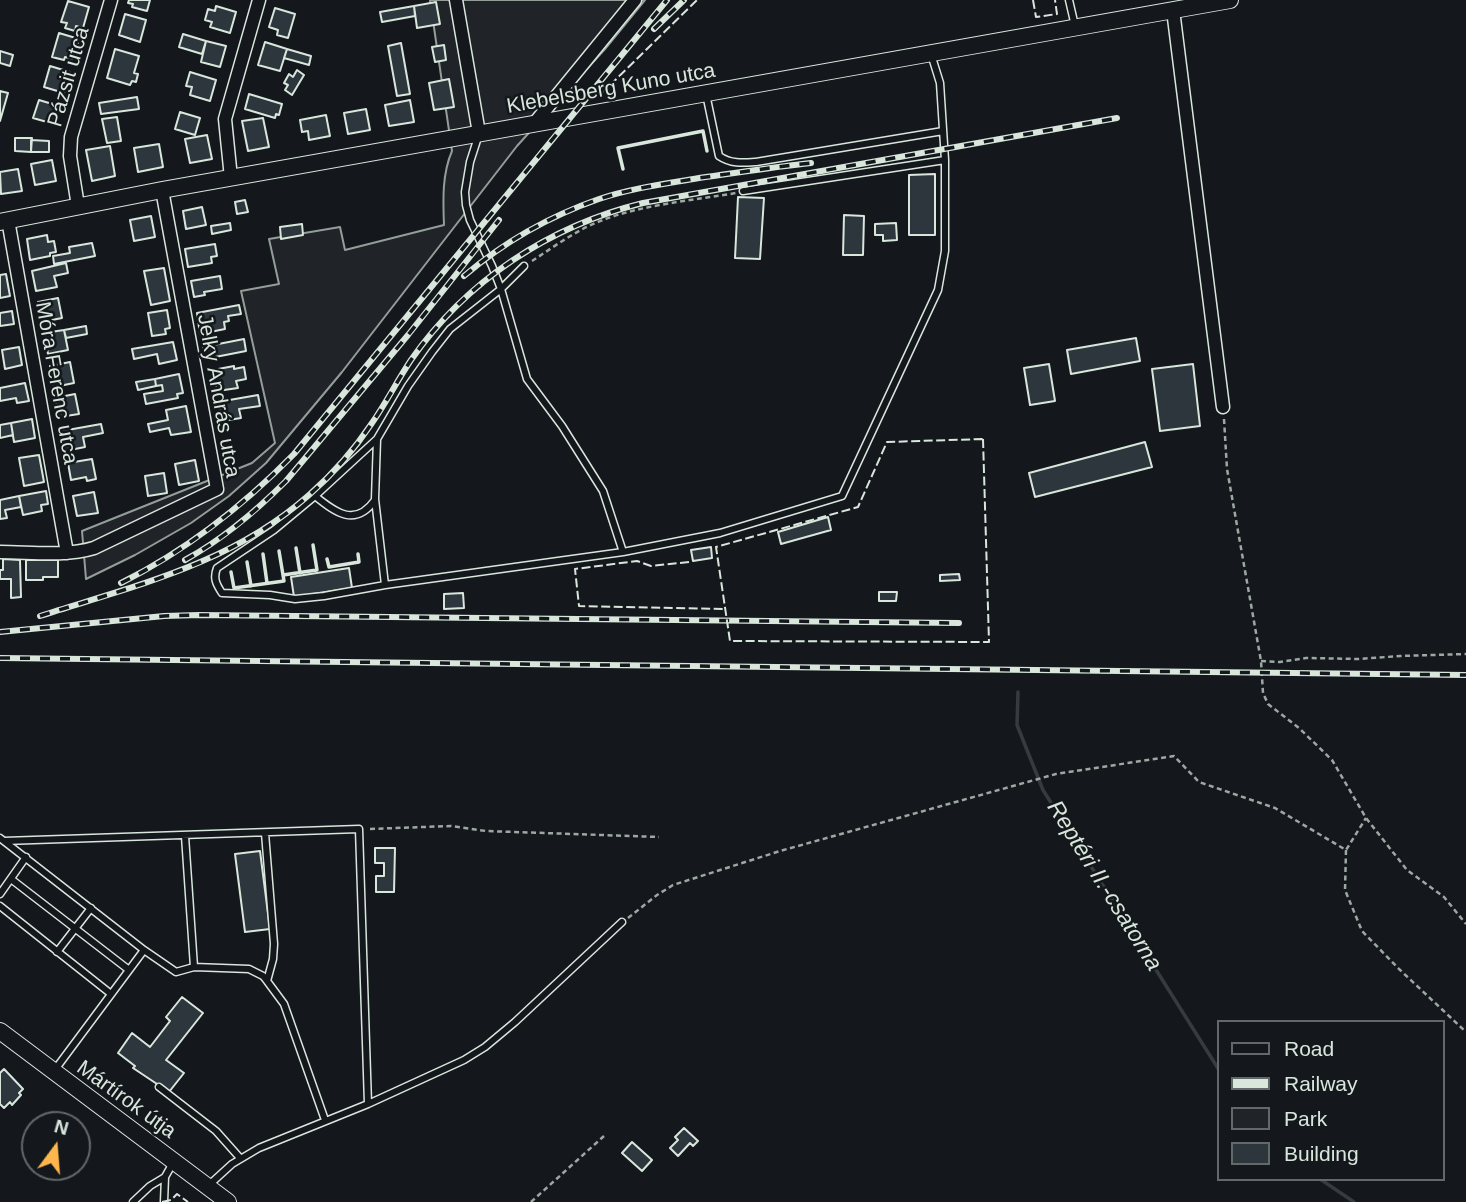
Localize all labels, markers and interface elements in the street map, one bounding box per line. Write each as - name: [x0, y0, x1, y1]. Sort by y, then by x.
- street label: Pázsit utca: [43, 24, 95, 130]
- street label: Klebelsberg Kuno utca: [505, 58, 717, 120]
- street label: Móra Ferenc utca: [29, 300, 83, 466]
- street label: Jelky András utca: [191, 312, 245, 480]
- water label: Reptéri II.-csatorna: [1040, 796, 1168, 976]
- legend: [1218, 1020, 1445, 1181]
- text: Road: [1284, 1037, 1334, 1060]
- street label: Mártírok útja: [71, 1056, 181, 1144]
- text: Railway: [1284, 1072, 1358, 1095]
- text: Park: [1284, 1107, 1327, 1130]
- north arrow: [21, 1111, 91, 1181]
- text: N: [52, 1115, 71, 1139]
- text: Building: [1284, 1142, 1359, 1165]

